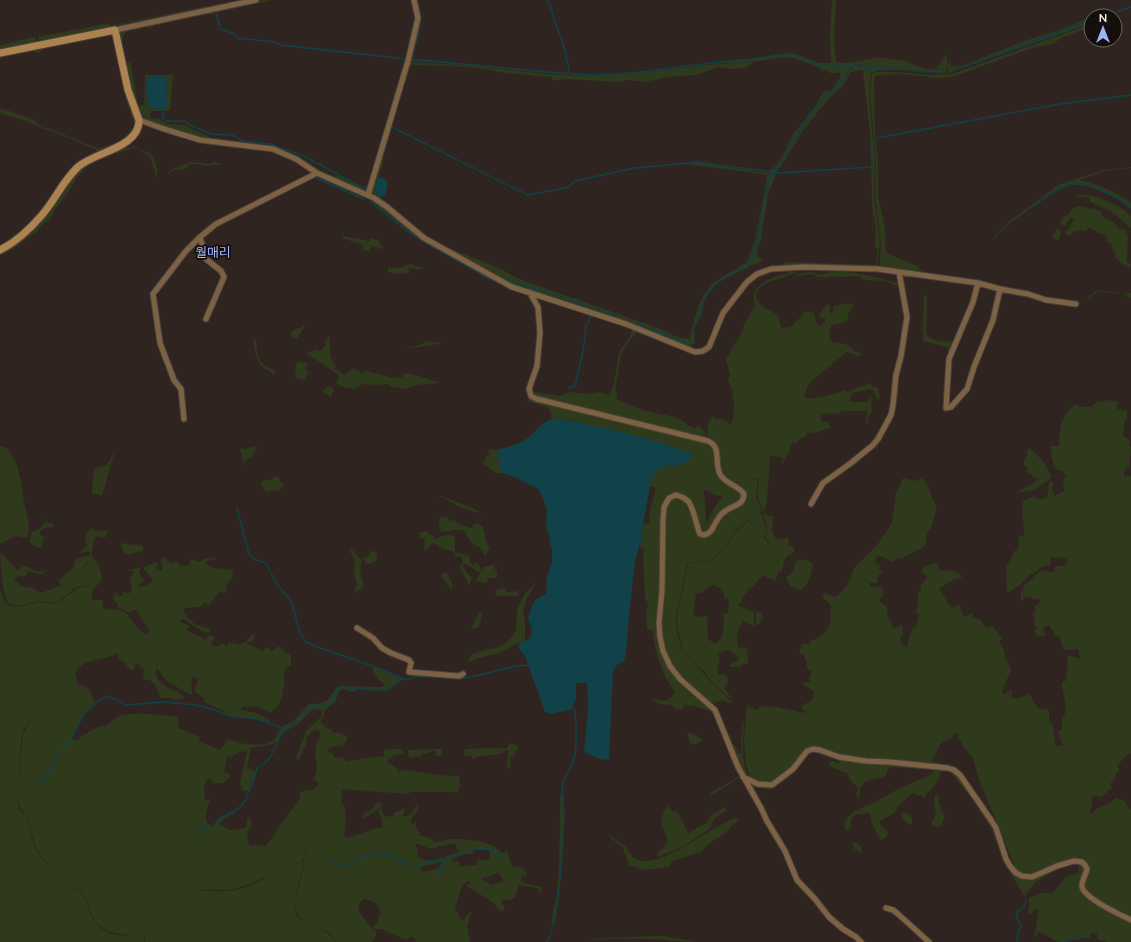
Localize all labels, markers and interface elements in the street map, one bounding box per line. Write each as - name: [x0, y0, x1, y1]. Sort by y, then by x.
- north arrow: [1083, 8, 1123, 48]
- text: N: [1099, 11, 1107, 24]
- district label: 월매리: [195, 244, 231, 260]

